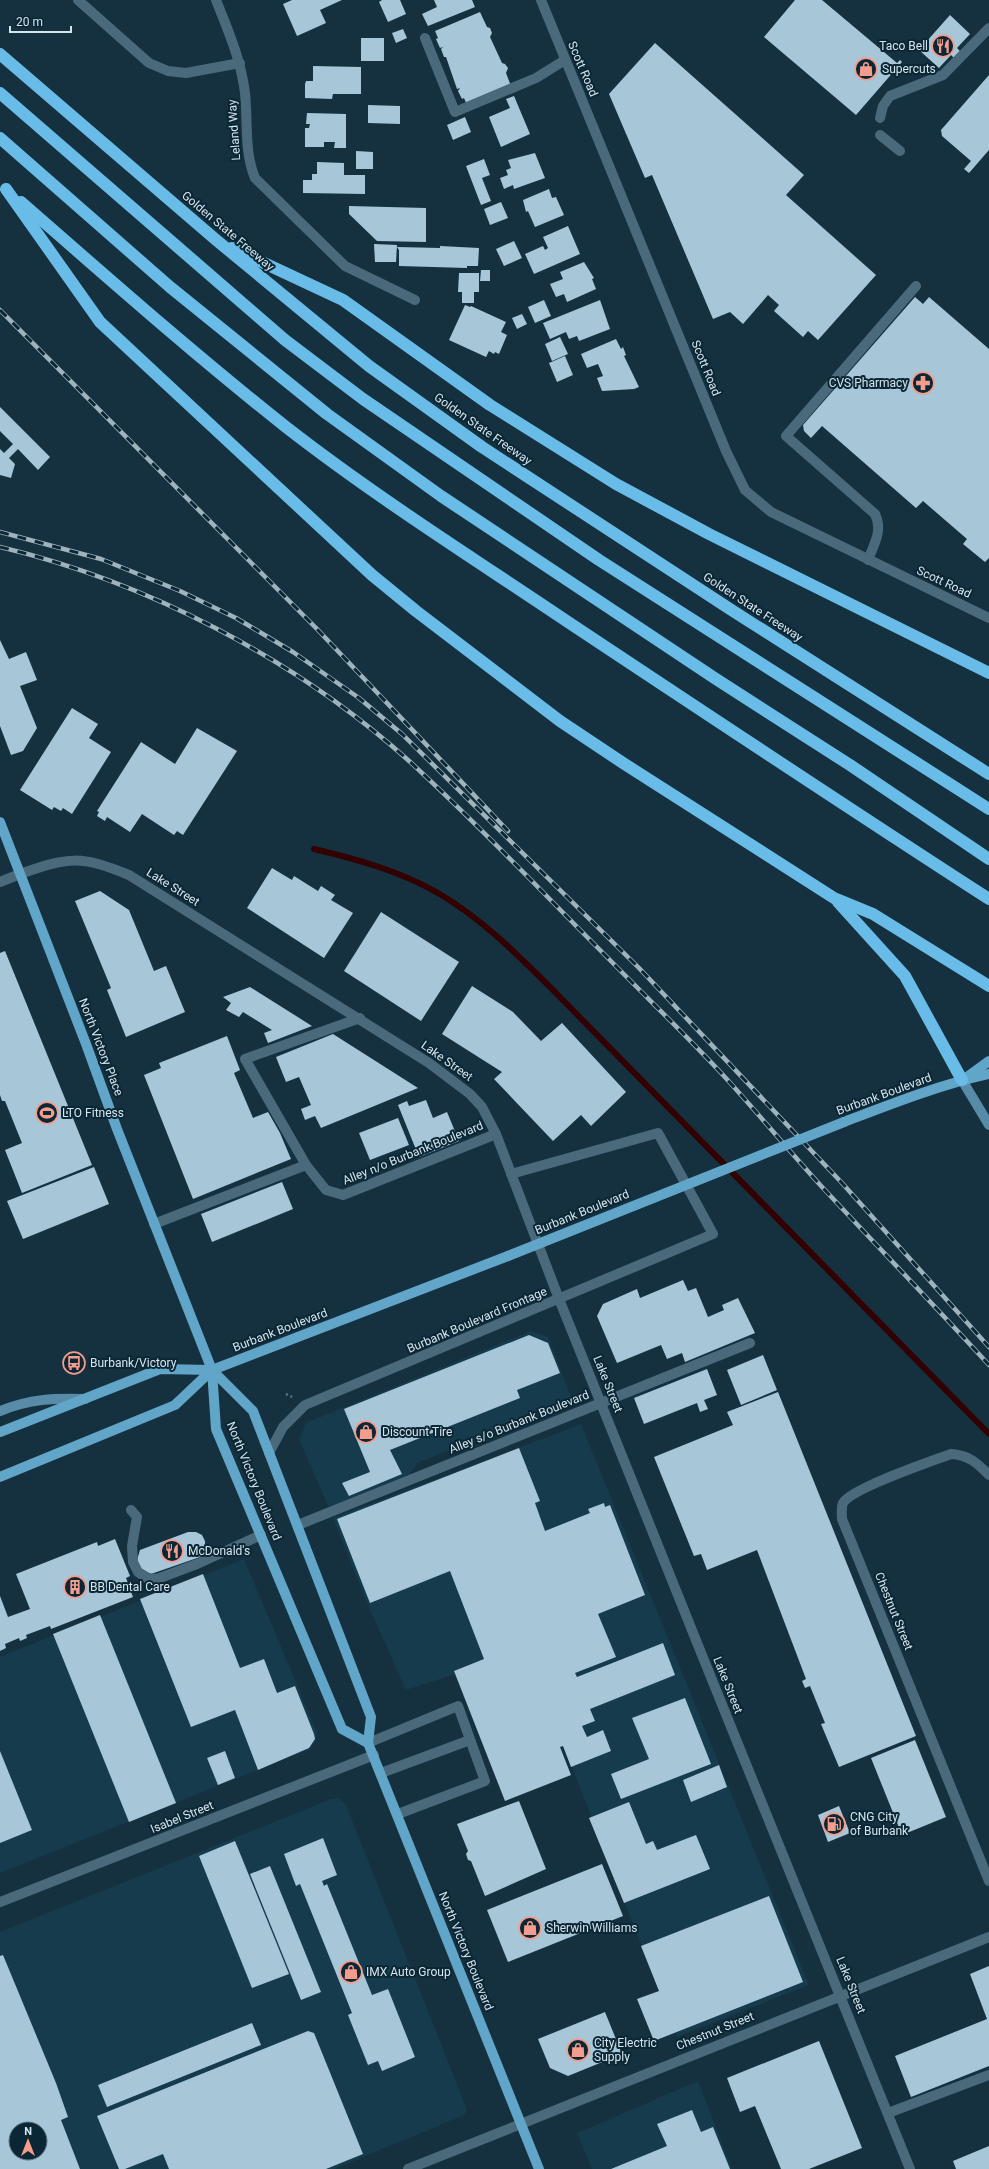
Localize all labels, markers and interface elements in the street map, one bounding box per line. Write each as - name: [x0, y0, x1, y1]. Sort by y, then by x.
- scale bar: [10, 8, 71, 34]
- text: 20 m: [16, 15, 43, 29]
- restaurant icon: Taco Bell: [930, 33, 956, 59]
- street label: Scott Road: [565, 39, 601, 99]
- place label: Taco Bell: [879, 39, 928, 53]
- shop icon: Supercuts: [853, 56, 879, 82]
- place label: Supercuts: [882, 62, 936, 76]
- street label: Leland Way: [225, 99, 243, 161]
- street label: Golden State Freeway: [179, 188, 277, 274]
- street label: Scott Road: [689, 338, 723, 398]
- pharmacy icon: CVS Pharmacy: [910, 370, 936, 396]
- place label: CVS Pharmacy: [829, 376, 908, 390]
- street label: Golden State Freeway: [432, 390, 535, 468]
- street label: Scott Road: [914, 563, 974, 601]
- street label: Golden State Freeway: [701, 570, 806, 645]
- street label: Lake Street: [144, 865, 202, 909]
- street label: North Victory Place: [76, 996, 126, 1098]
- street label: Lake Street: [418, 1038, 476, 1084]
- street label: Burbank Boulevard: [835, 1070, 933, 1118]
- sports icon: LTO Fitness: [34, 1100, 60, 1126]
- place label: LTO Fitness: [62, 1106, 124, 1120]
- street label: Alley n/o Burbank Boulevard: [341, 1118, 485, 1188]
- street label: Burbank Boulevard: [533, 1187, 631, 1237]
- street label: Burbank Boulevard Frontage: [405, 1284, 549, 1356]
- street label: Burbank Boulevard: [231, 1306, 329, 1354]
- bus stop icon: Burbank/Victory: [61, 1350, 87, 1376]
- street label: Lake Street: [590, 1354, 626, 1414]
- place label: Burbank/Victory: [90, 1356, 177, 1370]
- street label: Alley s/o Burbank Boulevard: [447, 1387, 591, 1457]
- shop icon: Discount Tire: [353, 1419, 379, 1445]
- street label: North Victory Boulevard: [224, 1420, 284, 1542]
- place label: Discount Tire: [382, 1425, 452, 1439]
- restaurant icon: McDonald's: [159, 1538, 185, 1564]
- place label: McDonald's: [188, 1544, 250, 1558]
- street label: Chestnut Street: [872, 1570, 916, 1652]
- building icon: BB Dental Care: [62, 1574, 88, 1600]
- place label: BB Dental Care: [90, 1580, 170, 1594]
- street label: Lake Street: [710, 1655, 746, 1715]
- street label: Isabel Street: [148, 1798, 216, 1836]
- place label: CNG City of Burbank: [850, 1810, 909, 1838]
- fuel station icon: CNG City of Burbank: [821, 1811, 847, 1837]
- street label: North Victory Boulevard: [436, 1890, 496, 2012]
- shop icon: Sherwin Williams: [517, 1915, 543, 1941]
- place label: Sherwin Williams: [546, 1921, 637, 1935]
- street label: Lake Street: [833, 1955, 869, 2015]
- shop icon: IMX Auto Group: [338, 1959, 364, 1985]
- place label: IMX Auto Group: [366, 1965, 451, 1979]
- street label: Chestnut Street: [674, 2009, 756, 2053]
- place label: City Electric Supply: [594, 2036, 657, 2064]
- shop icon: City Electric Supply: [565, 2037, 591, 2063]
- north arrow: [8, 2121, 48, 2161]
- text: N: [24, 2125, 32, 2138]

